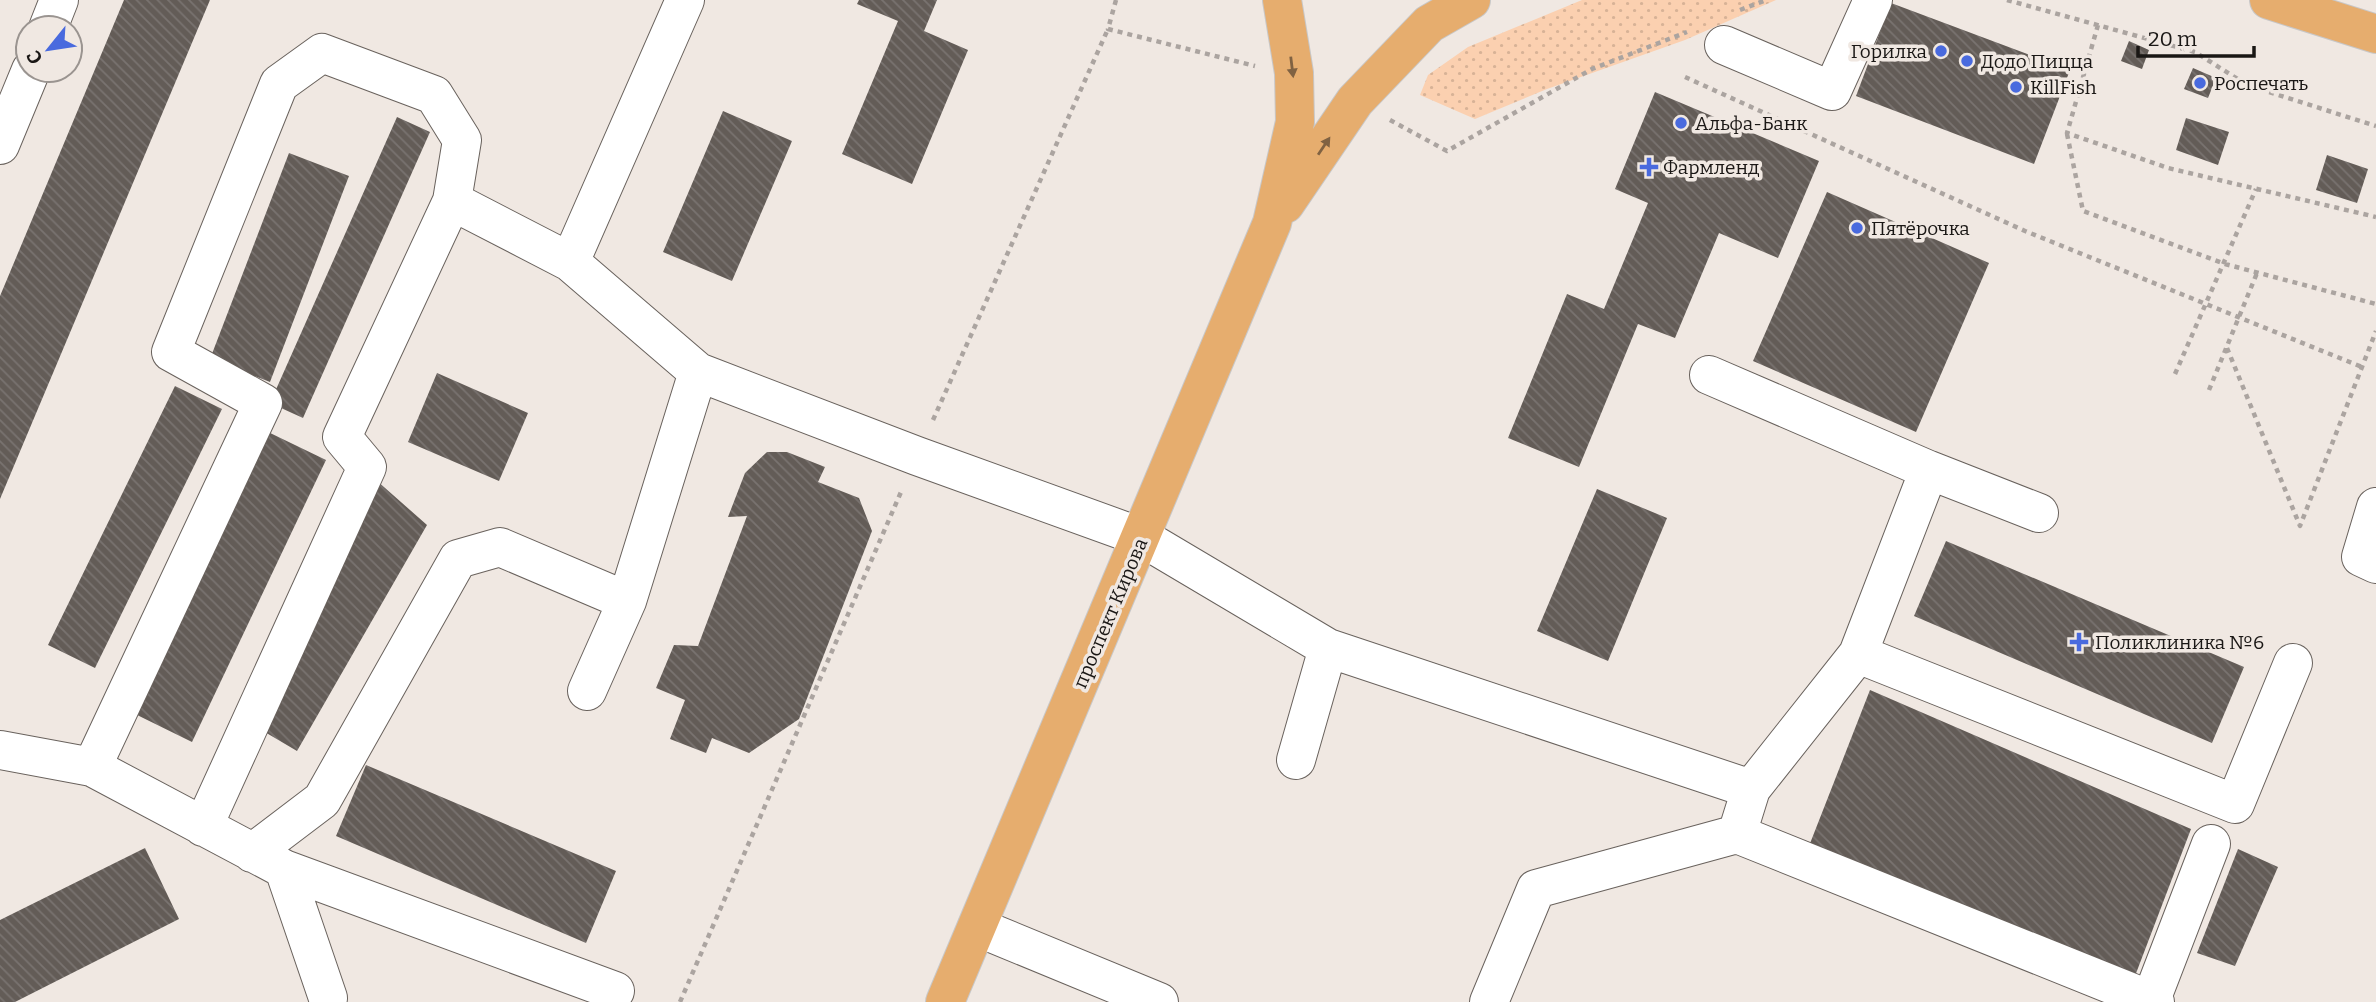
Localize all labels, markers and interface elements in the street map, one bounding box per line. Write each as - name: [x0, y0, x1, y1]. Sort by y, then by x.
- north arrow: [14, 14, 84, 84]
- scale bar: [2138, 14, 2254, 58]
- text: 20 m: [2148, 26, 2197, 52]
- place label: Горилка: [1851, 40, 1928, 63]
- marker: Горилка: [1933, 43, 1949, 59]
- text: С: [22, 46, 48, 68]
- place label: Додо Пицца: [1981, 50, 2094, 73]
- marker: Додо Пицца: [1959, 53, 1975, 69]
- one-way arrow: [1287, 57, 1298, 79]
- place label: Роспечать: [2214, 72, 2308, 95]
- marker: Роспечать: [2192, 75, 2208, 91]
- place label: KillFish: [2030, 76, 2097, 99]
- marker: KillFish: [2008, 79, 2024, 95]
- place label: Альфа-Банк: [1695, 112, 1808, 135]
- marker: Альфа-Банк: [1673, 115, 1689, 131]
- one-way arrow: [1318, 136, 1331, 156]
- place label: Фармленд: [1663, 156, 1760, 179]
- marker: Фармленд: [1641, 159, 1657, 175]
- place label: Пятёрочка: [1871, 217, 1970, 240]
- marker: Пятёрочка: [1849, 220, 1865, 236]
- street label: проспект Кирова: [1068, 534, 1153, 692]
- place label: Поликлиника №6: [2095, 631, 2264, 654]
- marker: Поликлиника №6: [2069, 632, 2089, 652]

